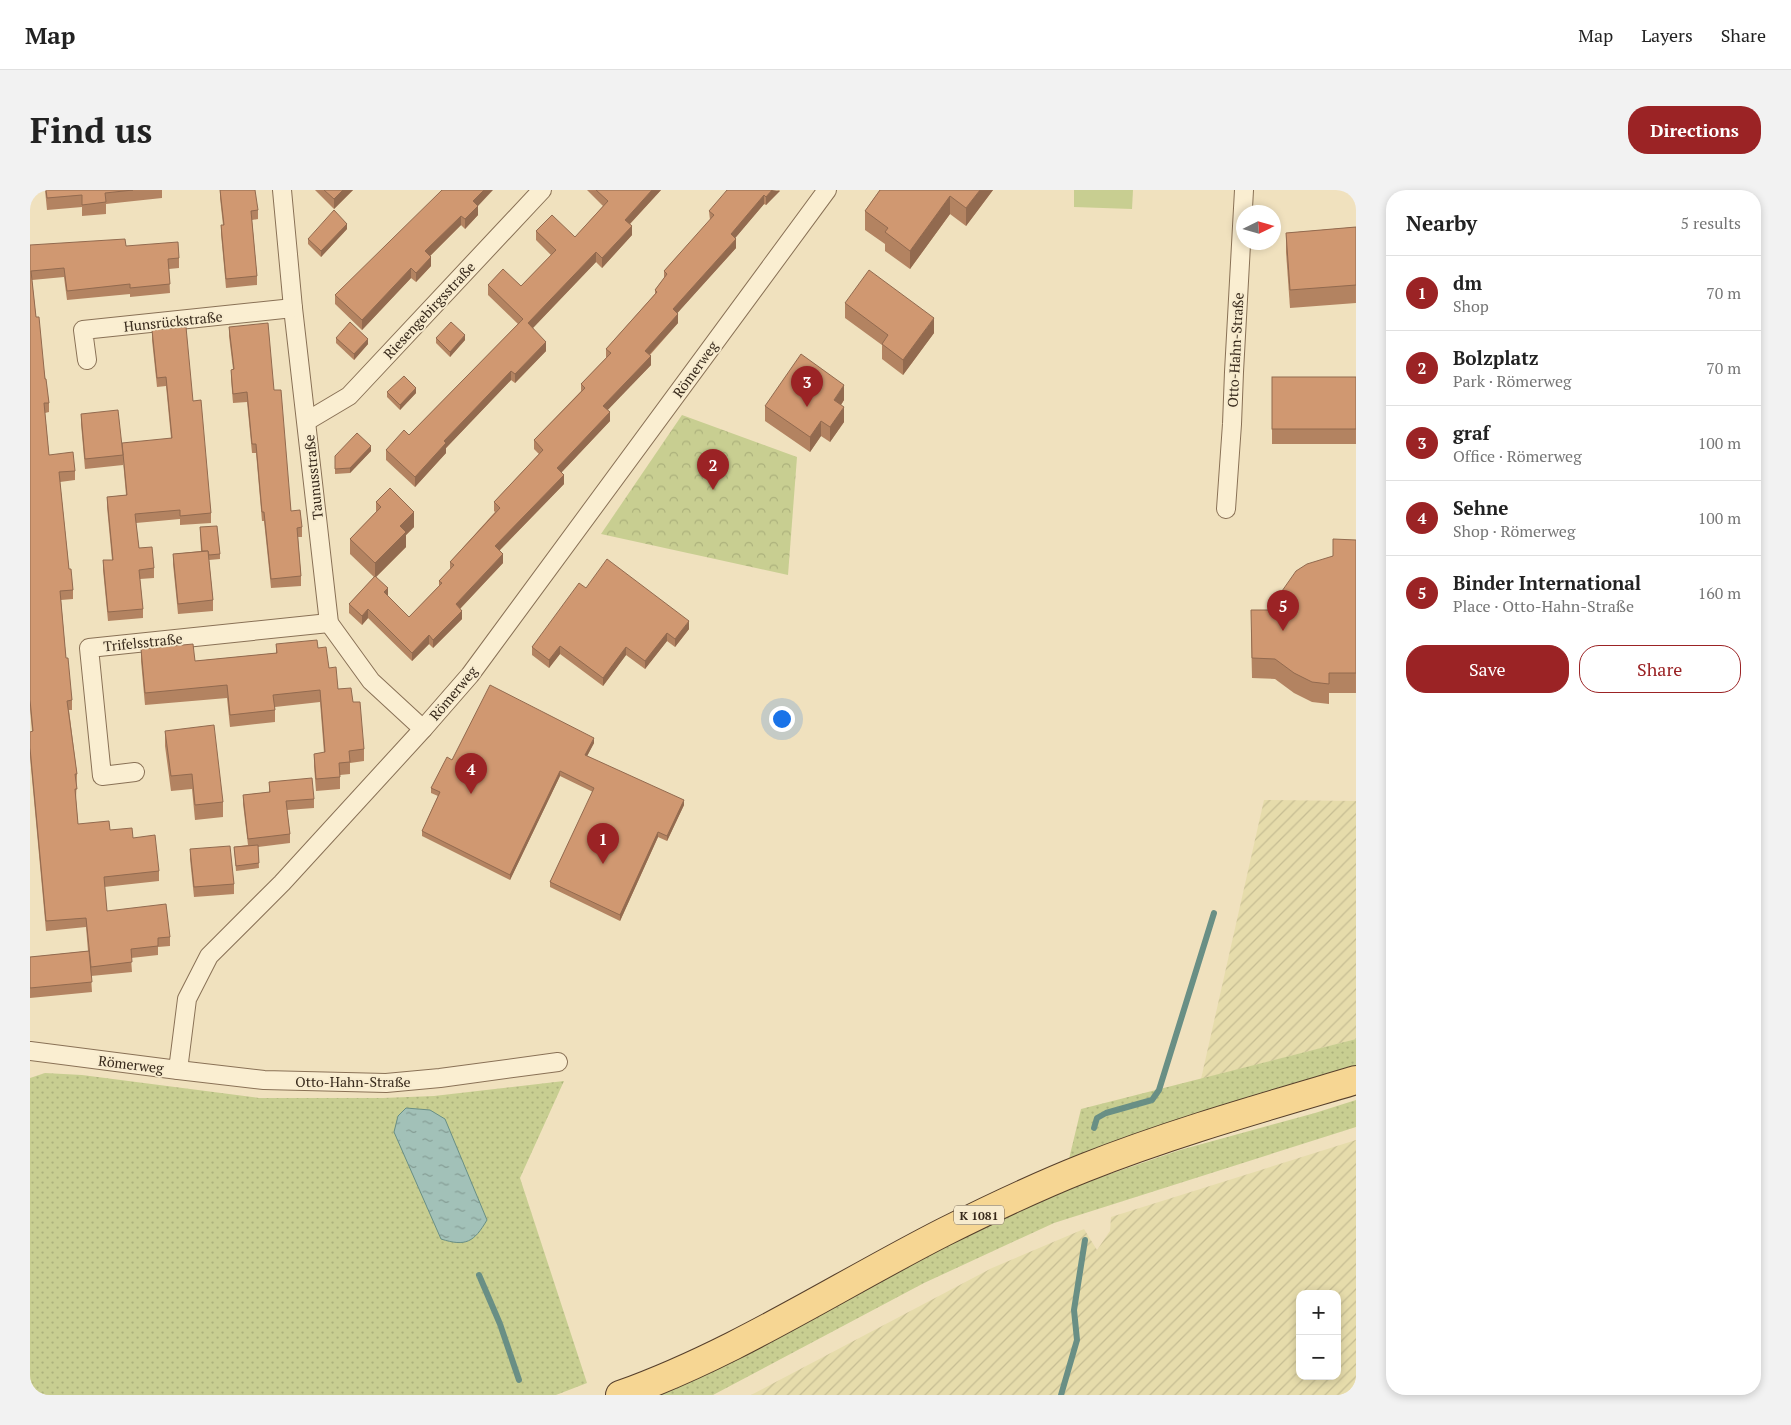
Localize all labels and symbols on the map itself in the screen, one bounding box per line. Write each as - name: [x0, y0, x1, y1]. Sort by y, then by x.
- north arrow: [1236, 205, 1281, 250]
- street label: Riesengebirgsstraße: [379, 257, 479, 363]
- street label: Otto-Hahn-Straße: [1222, 292, 1248, 408]
- street label: Hunsrückstraße: [123, 306, 223, 336]
- street label: Römerweg: [668, 336, 722, 401]
- pin: 3: [791, 366, 823, 407]
- street label: Taunusstraße: [299, 434, 327, 520]
- pin: 2: [697, 449, 729, 490]
- pin: 5: [1267, 590, 1299, 631]
- street label: Trifelsstraße: [103, 628, 183, 656]
- street label: Römerweg: [425, 661, 482, 724]
- your location: [769, 706, 795, 732]
- pin: 4: [455, 753, 487, 794]
- pin: 1: [587, 823, 619, 864]
- street label: Römerweg: [97, 1051, 165, 1077]
- street label: Otto-Hahn-Straße: [295, 1072, 411, 1091]
- road number: K 1081: [954, 1206, 1004, 1224]

